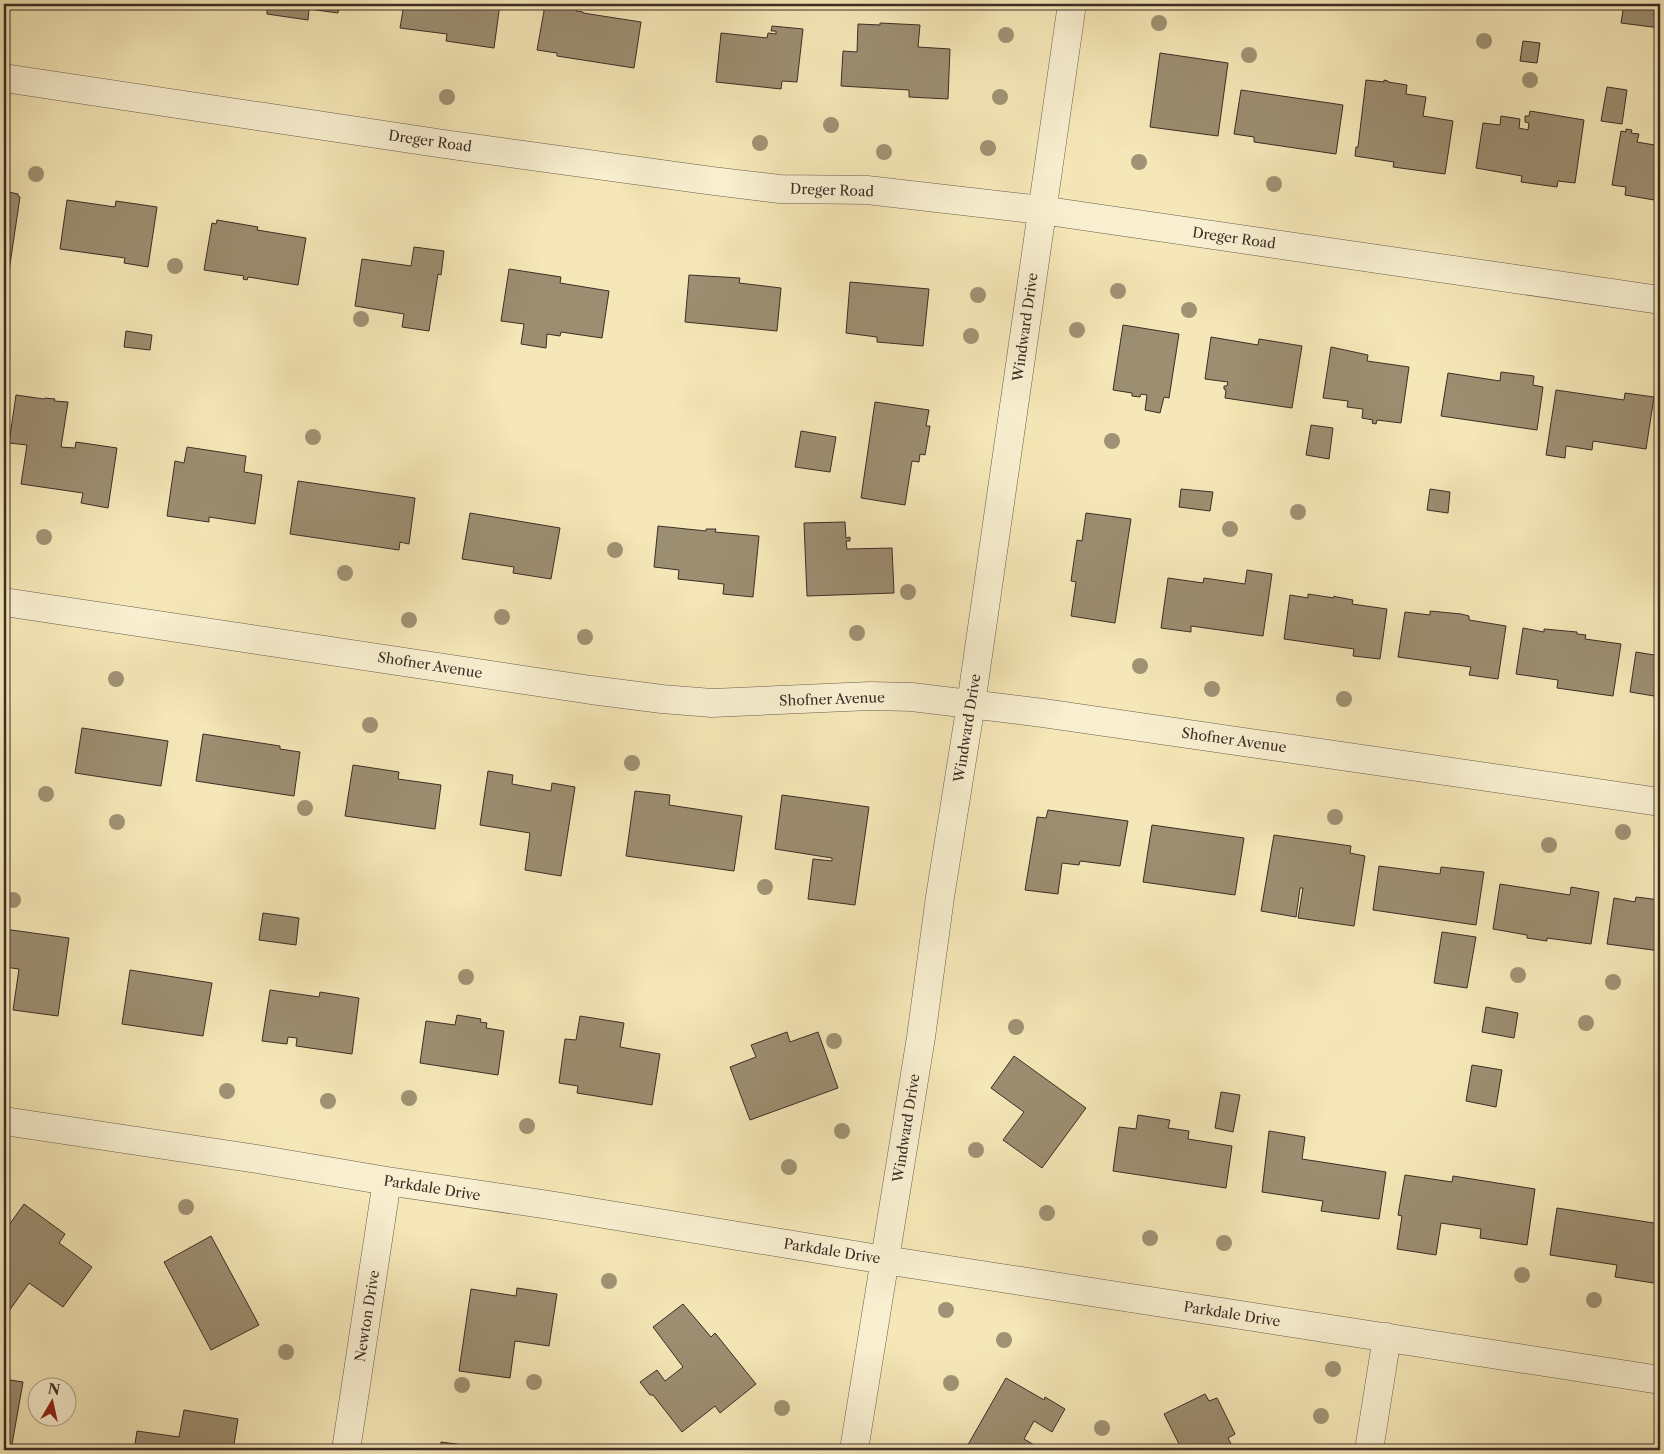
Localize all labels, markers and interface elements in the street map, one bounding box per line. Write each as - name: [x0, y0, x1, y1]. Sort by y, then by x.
- street label: Dreger Road: [387, 126, 473, 156]
- street label: Dreger Road: [790, 180, 875, 200]
- street label: Dreger Road: [1191, 223, 1277, 253]
- street label: Windward Drive: [1008, 271, 1042, 384]
- street label: Shofner Avenue: [376, 648, 484, 682]
- street label: Windward Drive: [949, 672, 984, 785]
- street label: Shofner Avenue: [779, 688, 885, 710]
- street label: Shofner Avenue: [1180, 724, 1288, 756]
- street label: Windward Drive: [888, 1072, 923, 1185]
- street label: Parkdale Drive: [382, 1171, 482, 1205]
- street label: Parkdale Drive: [782, 1234, 882, 1268]
- street label: Newton Drive: [351, 1269, 383, 1363]
- street label: Parkdale Drive: [1182, 1297, 1282, 1331]
- north arrow: [28, 1376, 78, 1426]
- text: N: [47, 1379, 61, 1399]

